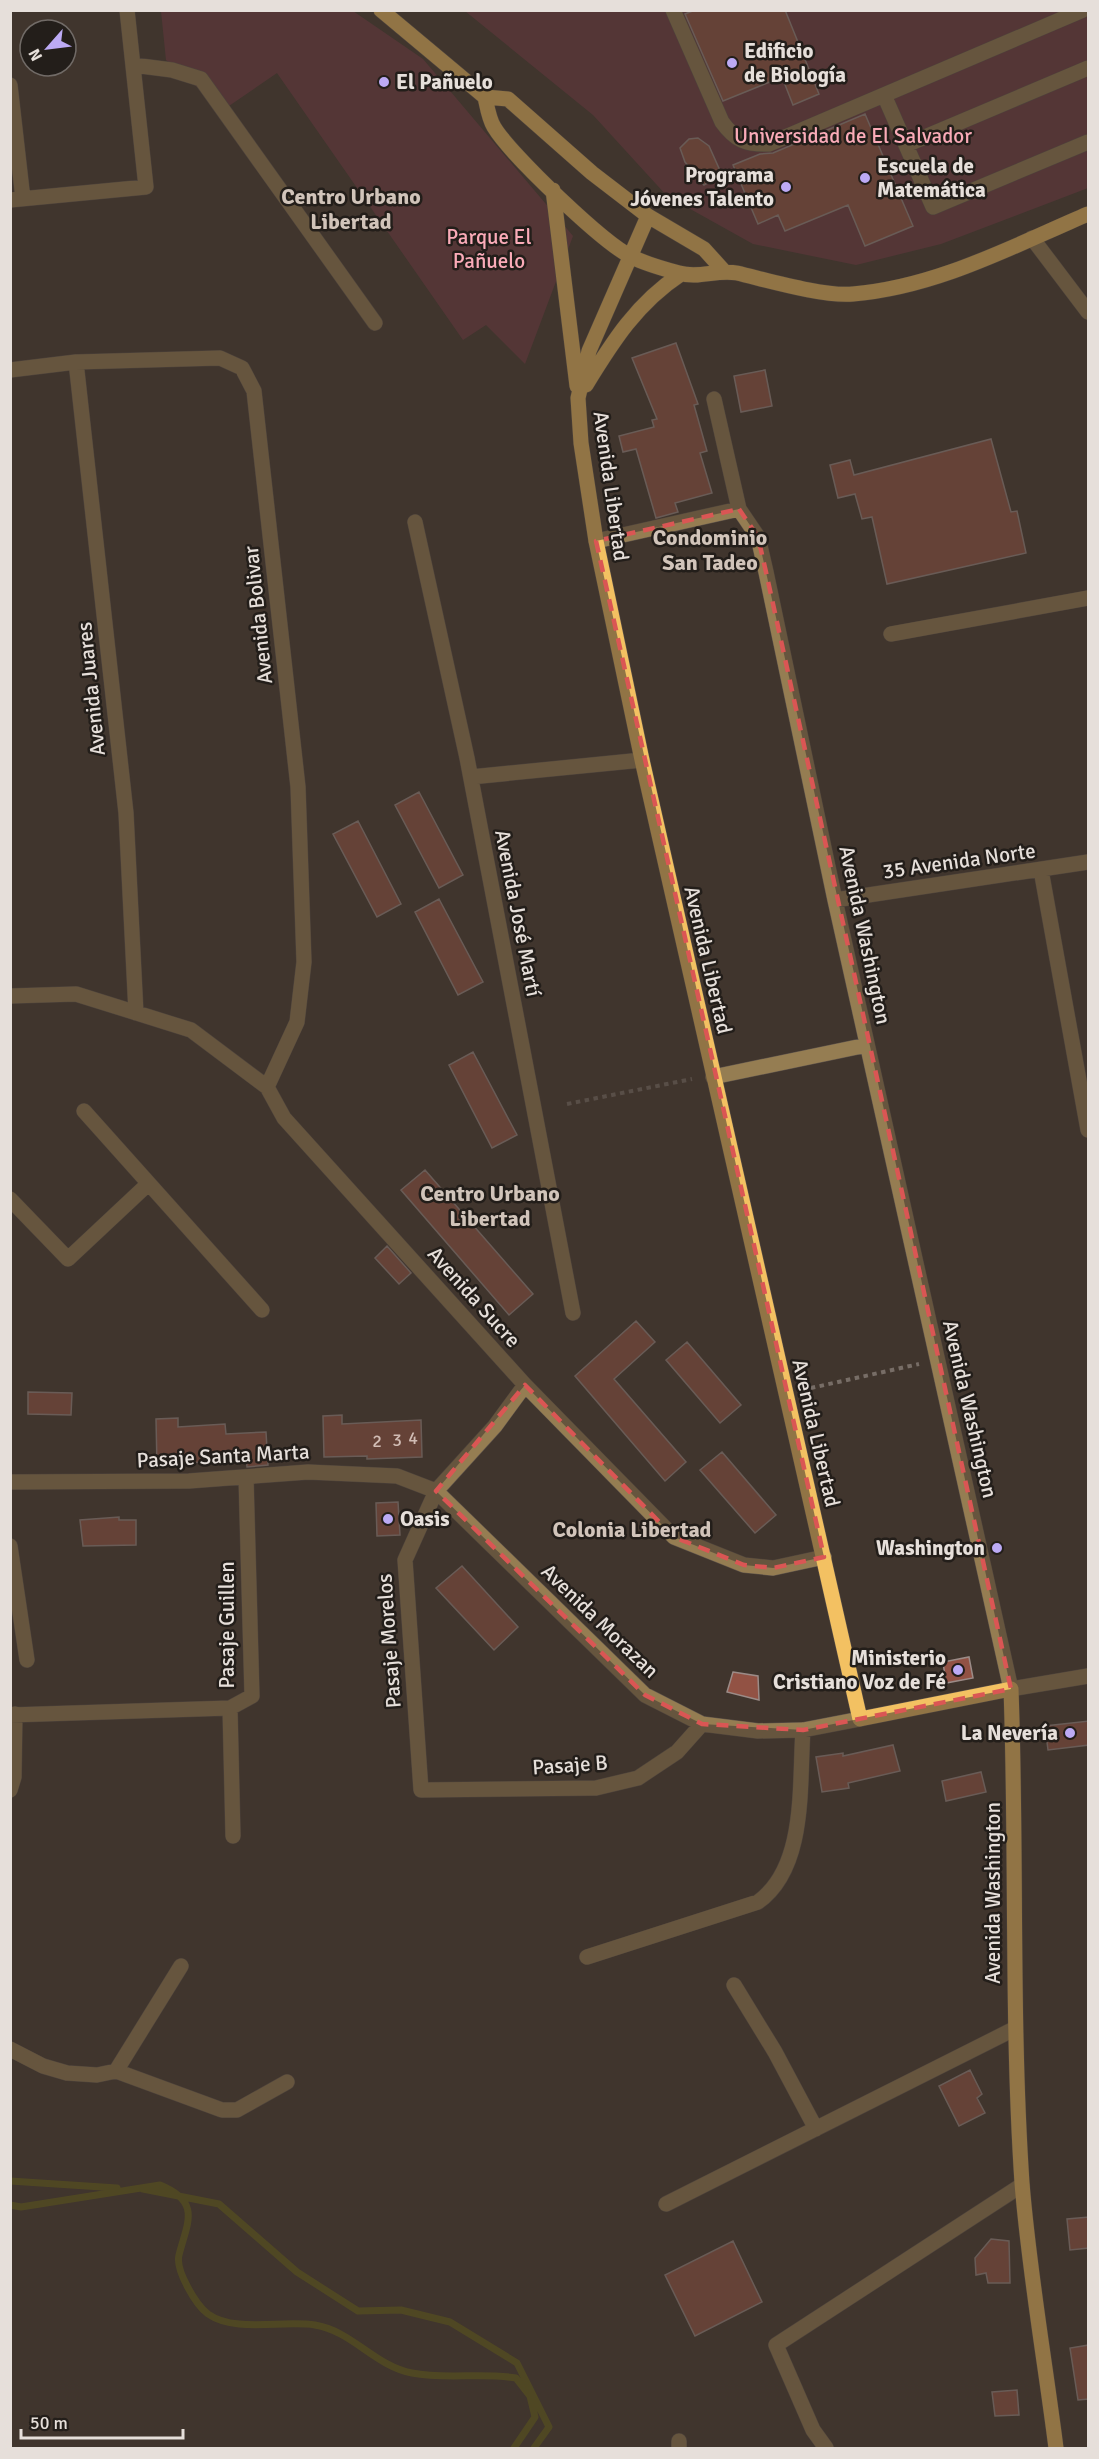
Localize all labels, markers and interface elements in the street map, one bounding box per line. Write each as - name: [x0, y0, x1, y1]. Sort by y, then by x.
- north arrow: [18, 18, 78, 78]
- place label: Edificio de Biología: [744, 38, 846, 88]
- text: N: [24, 45, 47, 64]
- marker: Edificio de Biología: [725, 56, 739, 70]
- place label: El Pañuelo: [396, 69, 493, 95]
- marker: El Pañuelo: [377, 75, 391, 89]
- park label: Universidad de El Salvador: [734, 123, 972, 149]
- place label: Escuela de Matemática: [877, 153, 986, 203]
- place label: Programa Jóvenes Talento: [630, 162, 774, 212]
- marker: Escuela de Matemática: [858, 171, 872, 185]
- marker: Programa Jóvenes Talento: [779, 180, 793, 194]
- district label: Centro Urbano Libertad: [281, 183, 421, 235]
- park label: Parque El Pañuelo: [446, 224, 532, 274]
- street label: Avenida Libertad: [588, 409, 634, 563]
- district label: Condominio San Tadeo: [653, 524, 767, 576]
- street label: Avenida Bolivar: [238, 544, 278, 685]
- street label: Avenida Juares: [71, 621, 111, 757]
- street label: Avenida José Martí: [489, 827, 547, 999]
- street label: 35 Avenida Norte: [881, 837, 1037, 885]
- street label: Avenida Washington: [833, 843, 897, 1027]
- street label: Avenida Libertad: [678, 884, 738, 1036]
- district label: Centro Urbano Libertad: [420, 1180, 560, 1232]
- street label: Avenida Sucre: [422, 1241, 526, 1353]
- street label: Avenida Washington: [937, 1317, 1003, 1501]
- street label: Avenida Libertad: [786, 1357, 846, 1509]
- house number: 4: [408, 1427, 418, 1449]
- house number: 3: [392, 1429, 402, 1451]
- house number: 2: [372, 1430, 382, 1452]
- street label: Pasaje Santa Marta: [136, 1438, 310, 1474]
- place label: Oasis: [400, 1506, 450, 1532]
- marker: Oasis: [381, 1512, 395, 1526]
- district label: Colonia Libertad: [553, 1516, 712, 1543]
- place label: Washington: [876, 1535, 985, 1561]
- marker: Washington: [990, 1541, 1004, 1555]
- street label: Avenida Morazan: [536, 1558, 664, 1684]
- street label: Pasaje Guillen: [214, 1561, 240, 1689]
- street label: Pasaje Morelos: [371, 1573, 407, 1709]
- place label: Ministerio Cristiano Voz de Fé: [773, 1645, 946, 1695]
- marker: Ministerio Cristiano Voz de Fé: [951, 1663, 965, 1677]
- place label: La Nevería: [961, 1720, 1058, 1746]
- marker: La Nevería: [1063, 1726, 1077, 1740]
- street label: Pasaje B: [531, 1749, 609, 1781]
- street label: Avenida Washington: [980, 1802, 1006, 1984]
- scale bar: [21, 2402, 183, 2440]
- text: 50 m: [30, 2412, 68, 2434]

